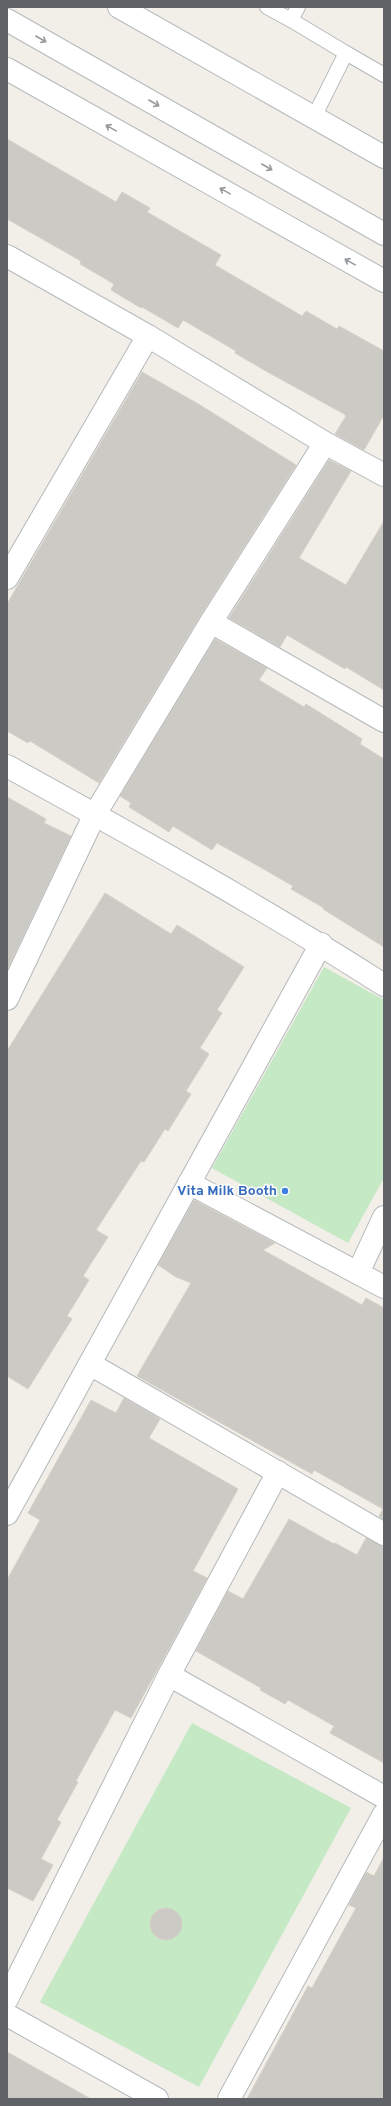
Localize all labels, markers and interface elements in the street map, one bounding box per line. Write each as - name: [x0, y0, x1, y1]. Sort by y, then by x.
- one-way arrow: [35, 36, 47, 43]
- one-way arrow: [148, 100, 160, 108]
- one-way arrow: [105, 123, 117, 131]
- one-way arrow: [261, 164, 273, 172]
- one-way arrow: [219, 187, 231, 195]
- one-way arrow: [344, 258, 356, 266]
- place label: Vita Milk Booth: [177, 1183, 277, 1200]
- marker: Vita Milk Booth: [280, 1186, 290, 1196]

